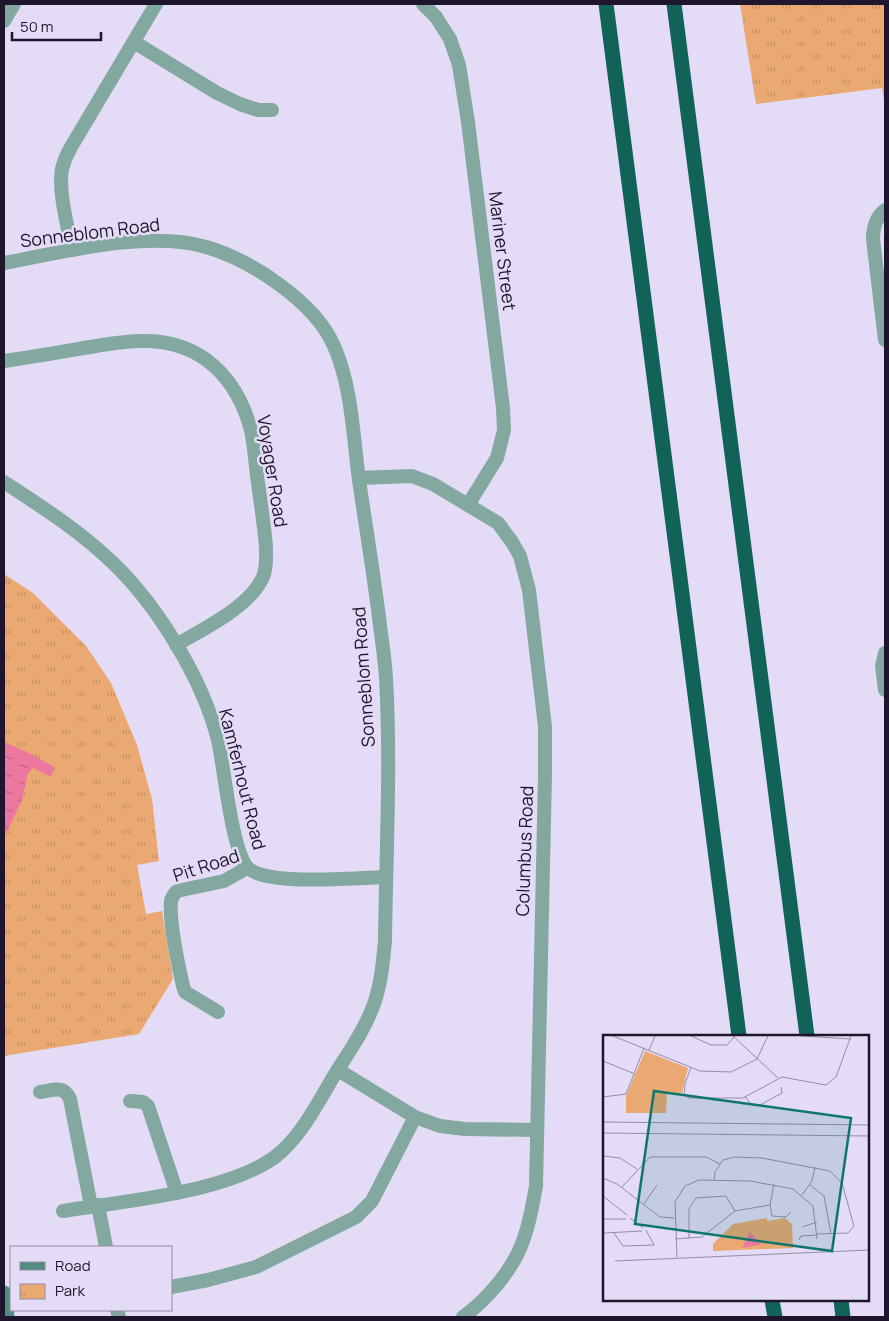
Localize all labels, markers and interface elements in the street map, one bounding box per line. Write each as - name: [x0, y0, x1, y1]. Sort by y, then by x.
- scale bar: [12, 10, 101, 42]
- text: 50 m: [20, 16, 54, 37]
- street label: Mariner Street: [484, 190, 522, 312]
- street label: Sonneblom Road: [19, 212, 161, 252]
- street label: Voyager Road: [252, 413, 294, 529]
- street label: Sonneblom Road: [346, 606, 380, 748]
- street label: Kamferhout Road: [214, 706, 272, 852]
- street label: Columbus Road: [510, 785, 538, 917]
- street label: Pit Road: [170, 843, 242, 887]
- inset map: [603, 1035, 869, 1301]
- legend: [10, 1246, 172, 1311]
- text: Road: [55, 1255, 91, 1276]
- text: Park: [55, 1280, 85, 1301]

